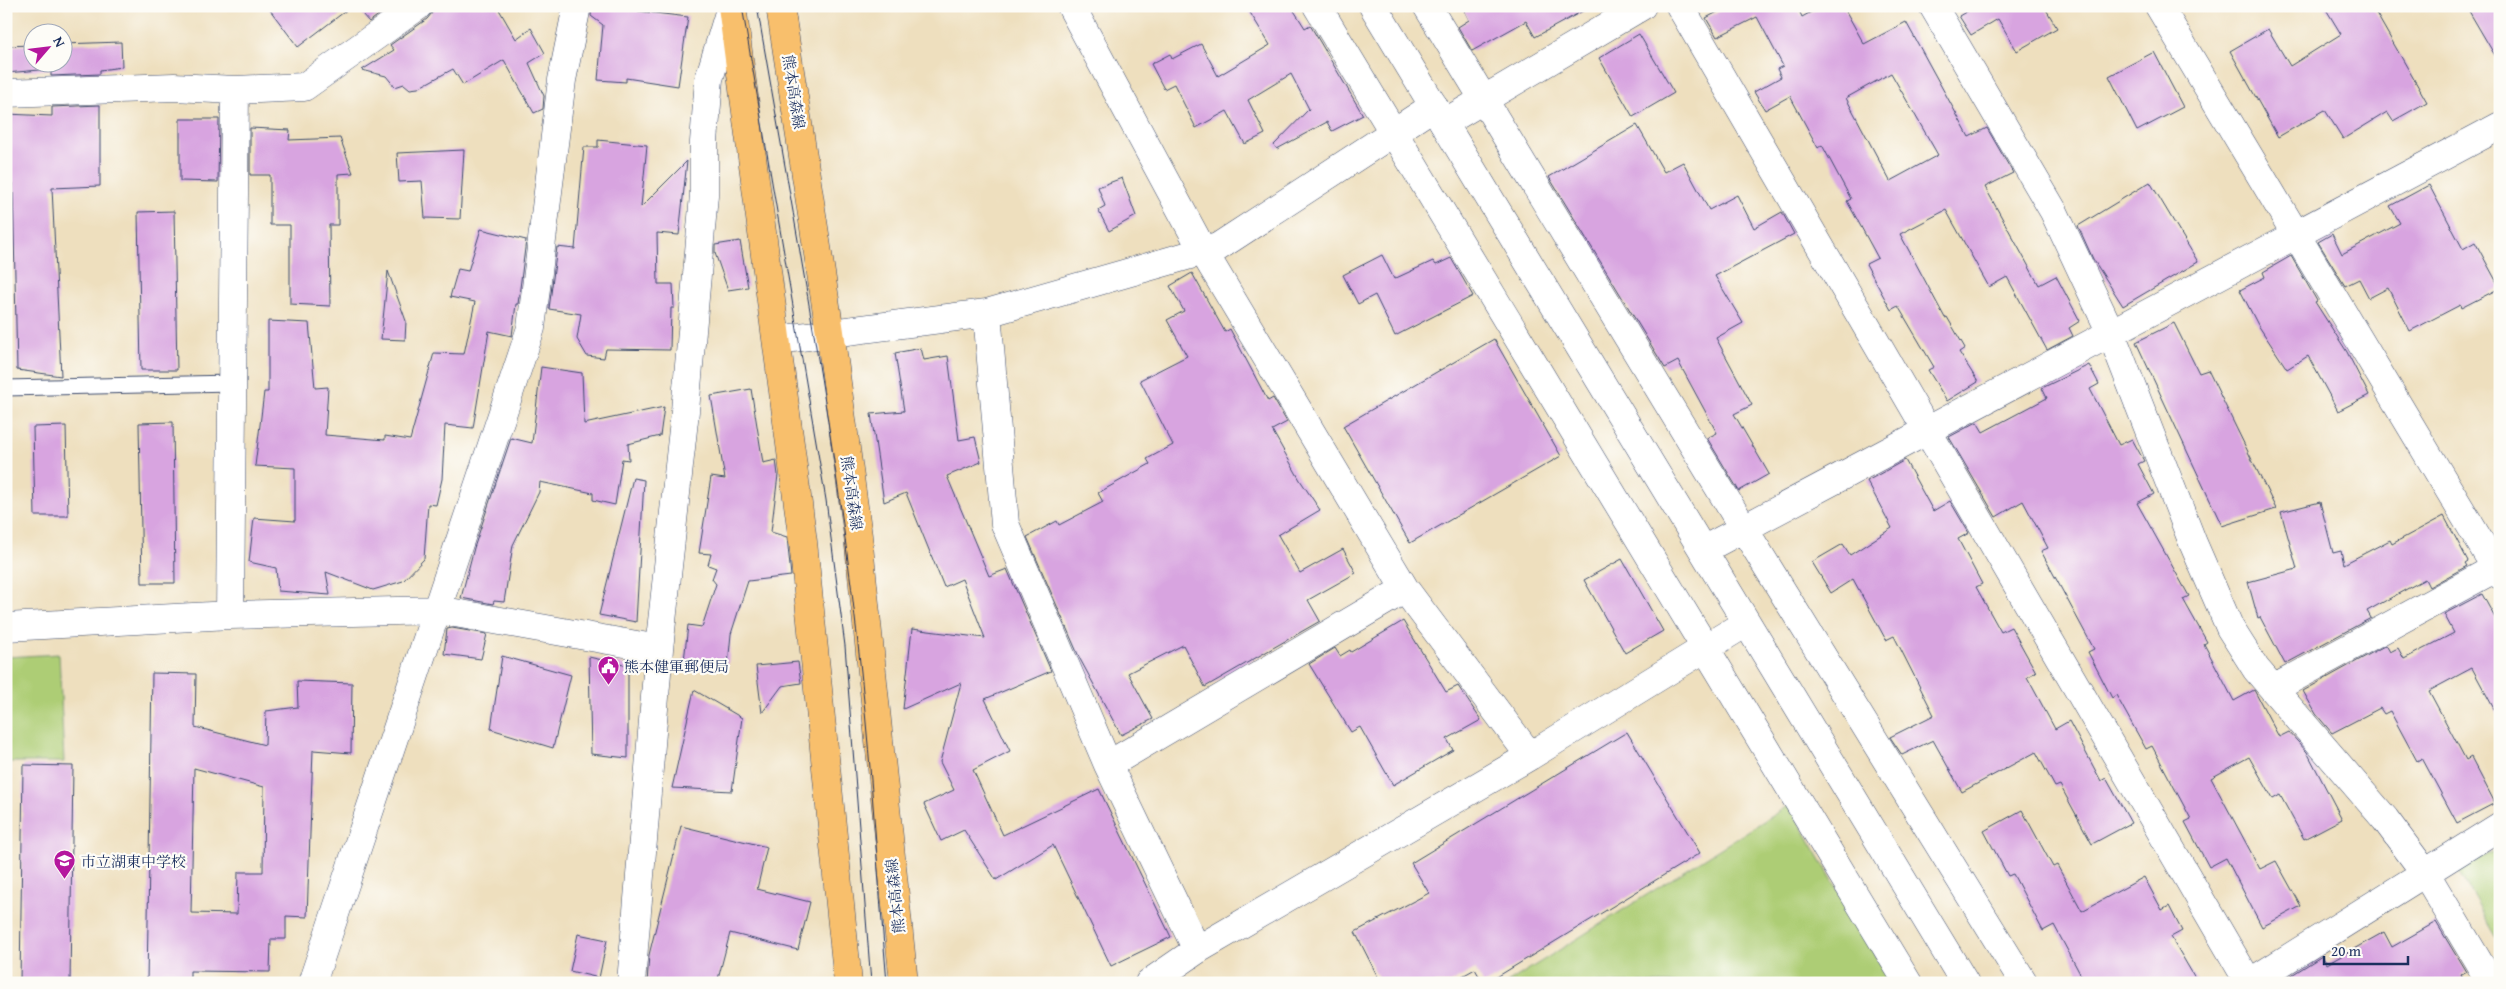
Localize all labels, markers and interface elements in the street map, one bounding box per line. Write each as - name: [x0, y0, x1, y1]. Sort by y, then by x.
- north arrow: [22, 22, 72, 72]
- text: N: [48, 33, 71, 51]
- street label: 熊本高森線: [778, 53, 810, 131]
- street label: 熊本高森線: [836, 454, 868, 532]
- public building icon: 熊本健軍郵便局: [596, 654, 620, 685]
- place label: 熊本健軍郵便局: [624, 656, 729, 677]
- school or university icon: 市立湖東中学校: [53, 849, 77, 880]
- place label: 市立湖東中学校: [81, 851, 186, 872]
- street label: 熊本高森線: [881, 858, 909, 934]
- scale bar: [2324, 934, 2407, 966]
- text: 20 m: [2331, 940, 2362, 961]

